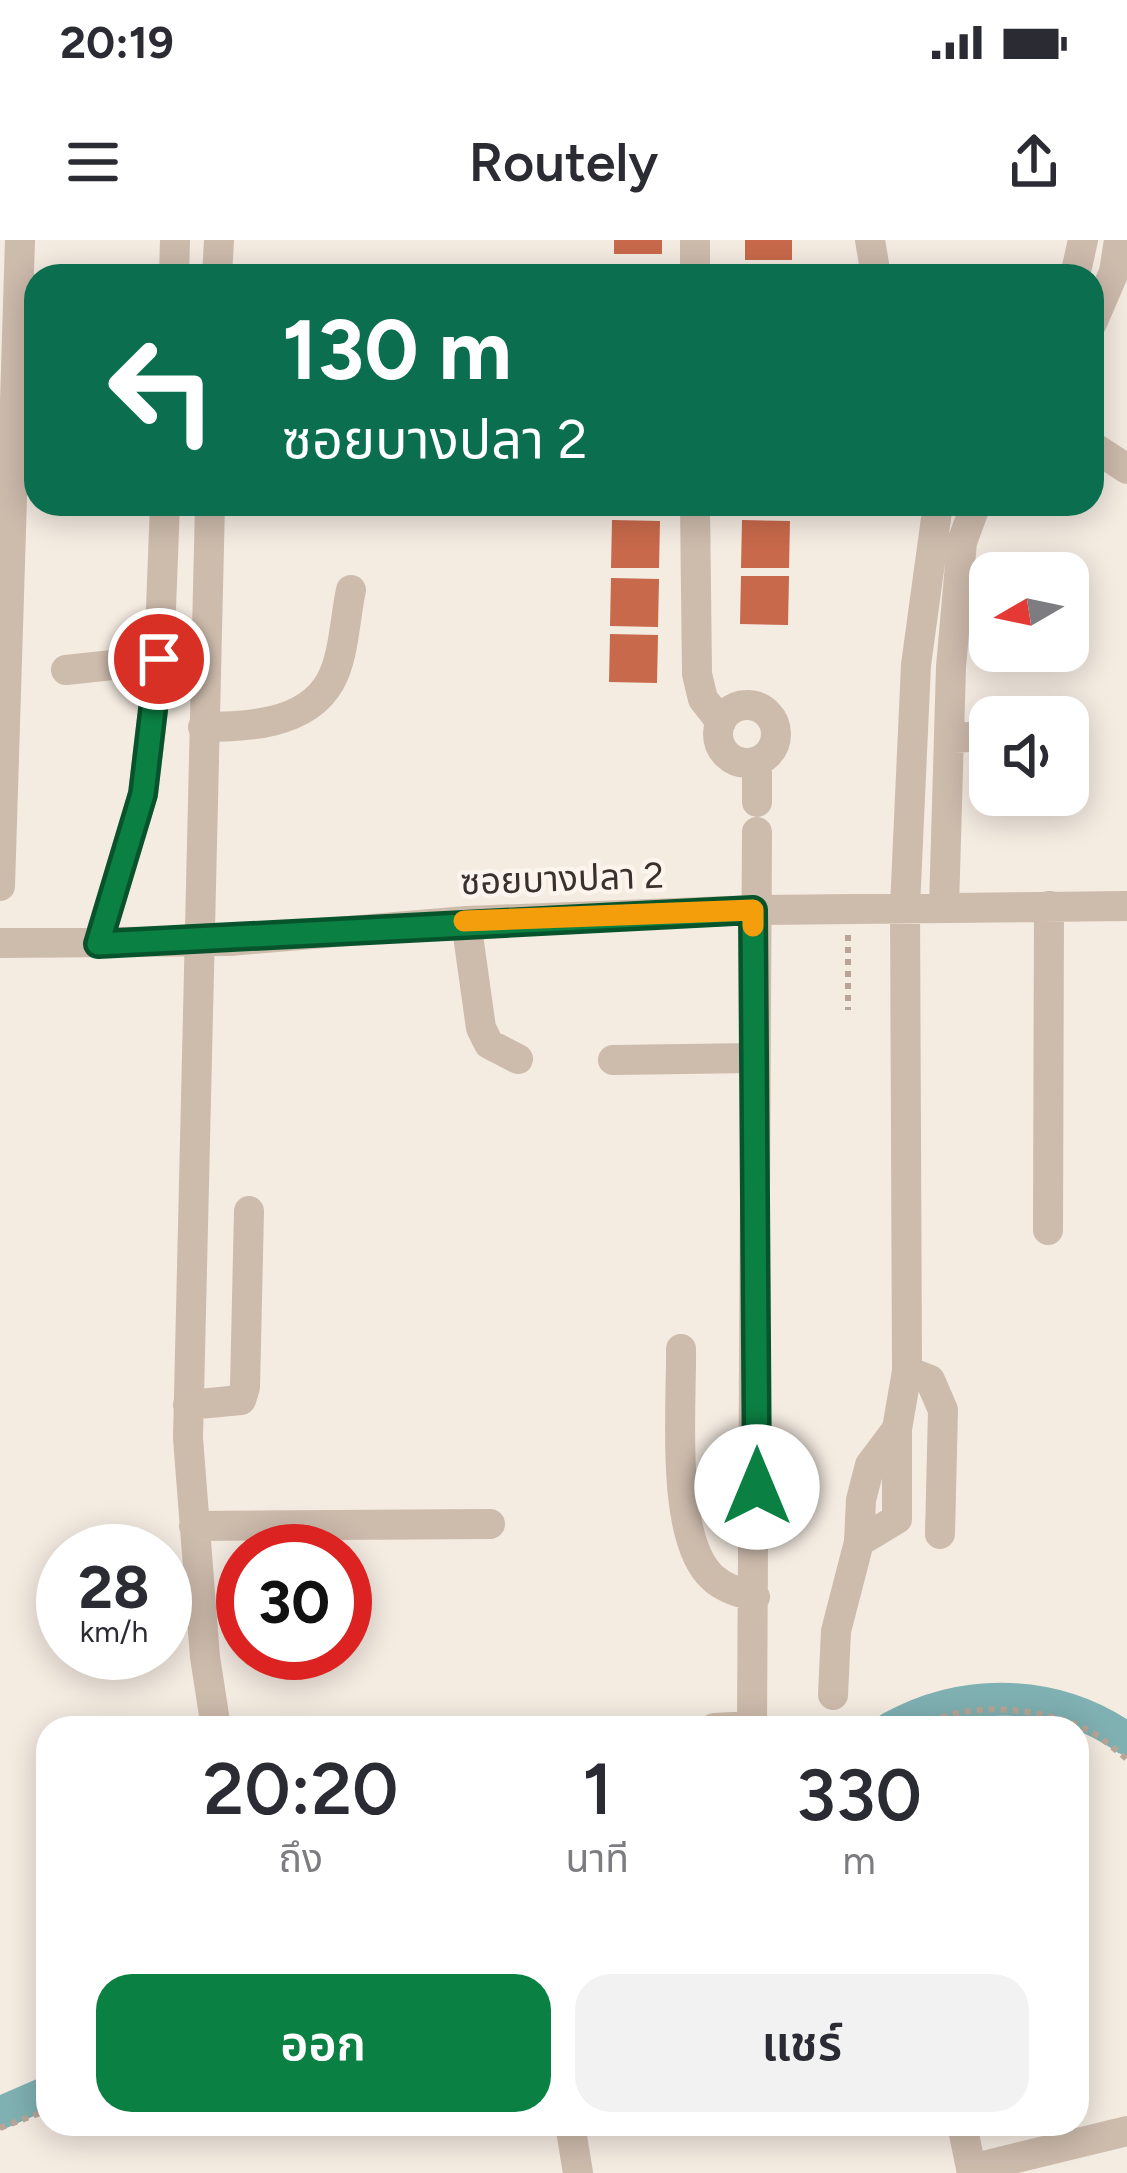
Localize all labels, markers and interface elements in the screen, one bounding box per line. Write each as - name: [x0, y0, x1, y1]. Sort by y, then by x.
- text: 20:19: [60, 15, 174, 69]
- icon: menu: [60, 129, 126, 195]
- icon: share: [1001, 129, 1067, 195]
- text: Routely: [469, 130, 658, 195]
- text: 130 m: [282, 299, 512, 400]
- icon: left: [84, 312, 240, 468]
- text: ซอยบางปลา 2: [282, 407, 588, 472]
- north arrow: [969, 552, 1089, 672]
- map controls: [969, 552, 1089, 816]
- pin: [108, 608, 210, 710]
- icon: arrive: [126, 626, 192, 692]
- button: sound: [969, 696, 1089, 816]
- street label: ซอยบางปลา 2: [459, 853, 665, 904]
- position arrow: [694, 1424, 820, 1550]
- speed limit sign: 30: [216, 1524, 372, 1680]
- text: 28: [78, 1551, 150, 1623]
- text: km/h: [80, 1613, 148, 1650]
- text: 20:20: [203, 1746, 398, 1832]
- text: 1: [582, 1746, 612, 1832]
- text: 330: [796, 1752, 922, 1838]
- text: ถึง: [279, 1835, 323, 1882]
- text: นาที: [566, 1835, 629, 1882]
- text: m: [842, 1837, 876, 1884]
- button: ออก: [96, 1974, 551, 2112]
- button: แชร์: [575, 1974, 1029, 2112]

